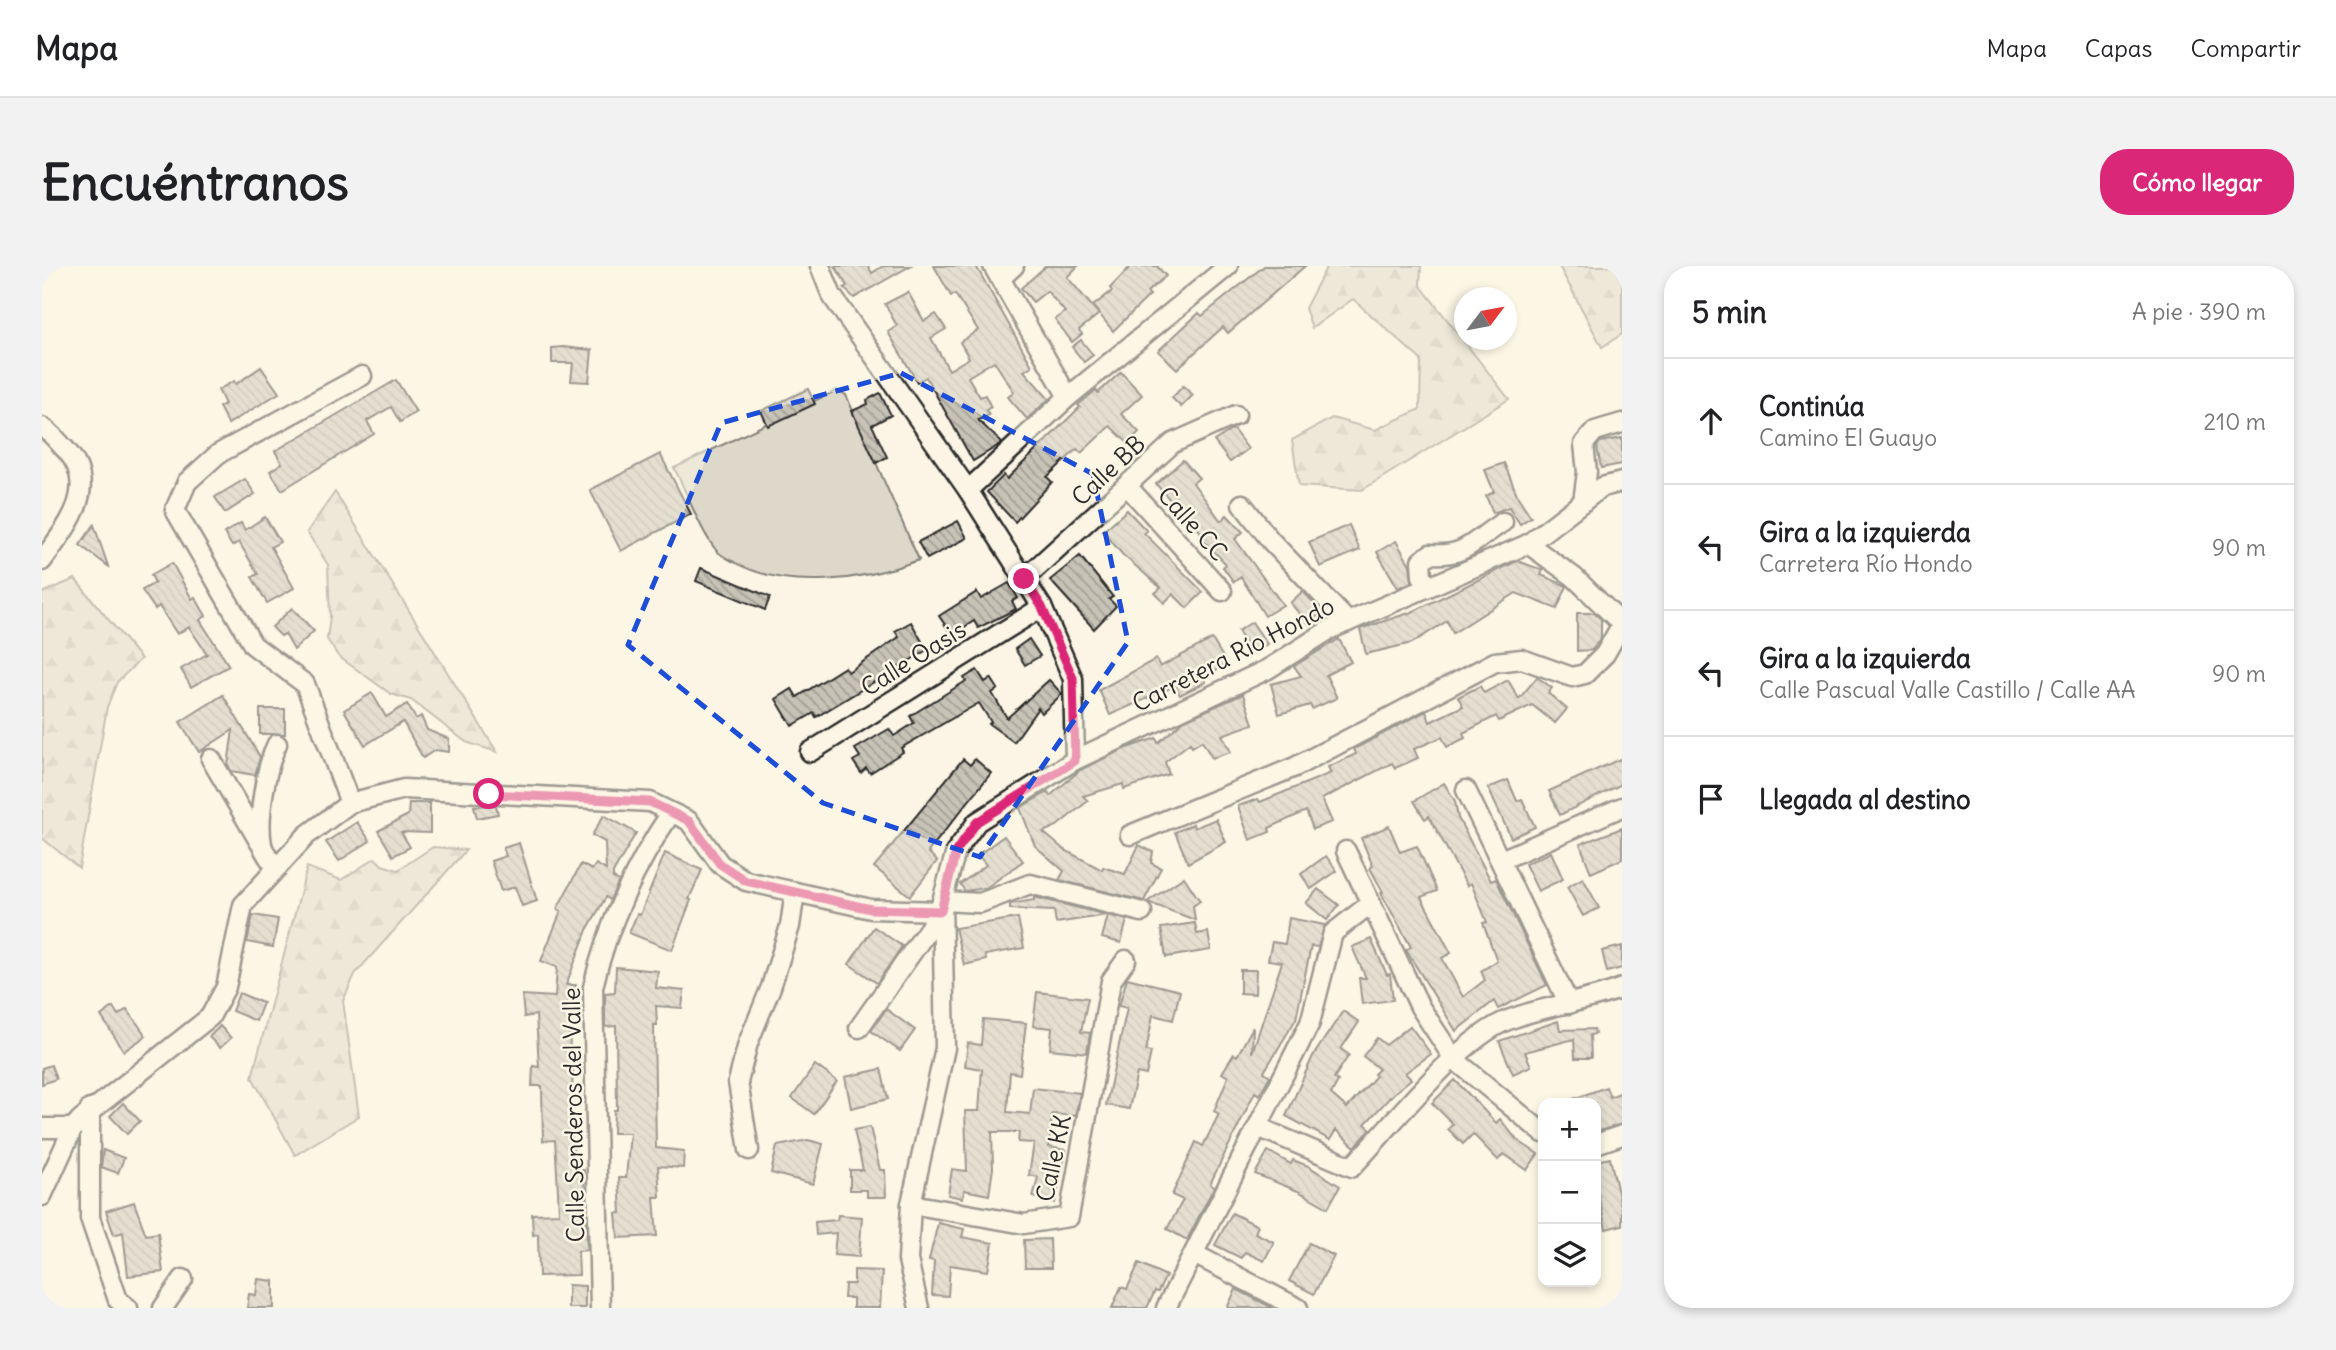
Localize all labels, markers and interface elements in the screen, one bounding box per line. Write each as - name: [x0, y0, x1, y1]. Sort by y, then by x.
- text: Mapa: [35, 27, 118, 69]
- text: Mapa: [1986, 33, 2047, 63]
- text: Capas: [2085, 33, 2152, 63]
- text: Compartir: [2190, 33, 2301, 63]
- button: Cómo llegar: [2100, 149, 2294, 215]
- text: Encuéntranos: [42, 152, 349, 213]
- north arrow: [1454, 287, 1517, 350]
- text: 5 min: [1692, 293, 1767, 331]
- text: A pie · 390 m: [2132, 297, 2266, 326]
- text: Continúa: [1759, 390, 1865, 423]
- icon: ahead: [1692, 402, 1730, 440]
- text: 210 m: [2203, 407, 2266, 436]
- text: Camino El Guayo: [1759, 423, 1937, 452]
- street label: Calle BB: [1065, 428, 1151, 512]
- street label: Calle CC: [1152, 480, 1234, 566]
- text: Gira a la izquierda: [1759, 516, 1971, 549]
- icon: left: [1692, 528, 1730, 566]
- text: 90 m: [2212, 533, 2266, 562]
- text: Carretera Río Hondo: [1759, 549, 1973, 578]
- route end: [1008, 563, 1039, 594]
- street label: Carretera Río Hondo: [1127, 590, 1339, 718]
- street label: Calle Oasis: [855, 614, 971, 702]
- text: Gira a la izquierda: [1759, 642, 1971, 675]
- icon: left: [1692, 654, 1730, 692]
- text: 90 m: [2212, 659, 2266, 688]
- text: Calle Pascual Valle Castillo / Calle AA: [1759, 675, 2135, 704]
- route start: [473, 778, 504, 809]
- icon: arrive: [1692, 780, 1730, 818]
- text: Llegada al destino: [1759, 783, 1971, 816]
- street label: Calle Senderos del Valle: [556, 987, 590, 1243]
- map controls: [1538, 1098, 1601, 1287]
- button: +: [1538, 1098, 1601, 1161]
- street label: Calle KK: [1029, 1112, 1077, 1204]
- button: −: [1538, 1161, 1601, 1224]
- button: layers: [1538, 1224, 1601, 1287]

